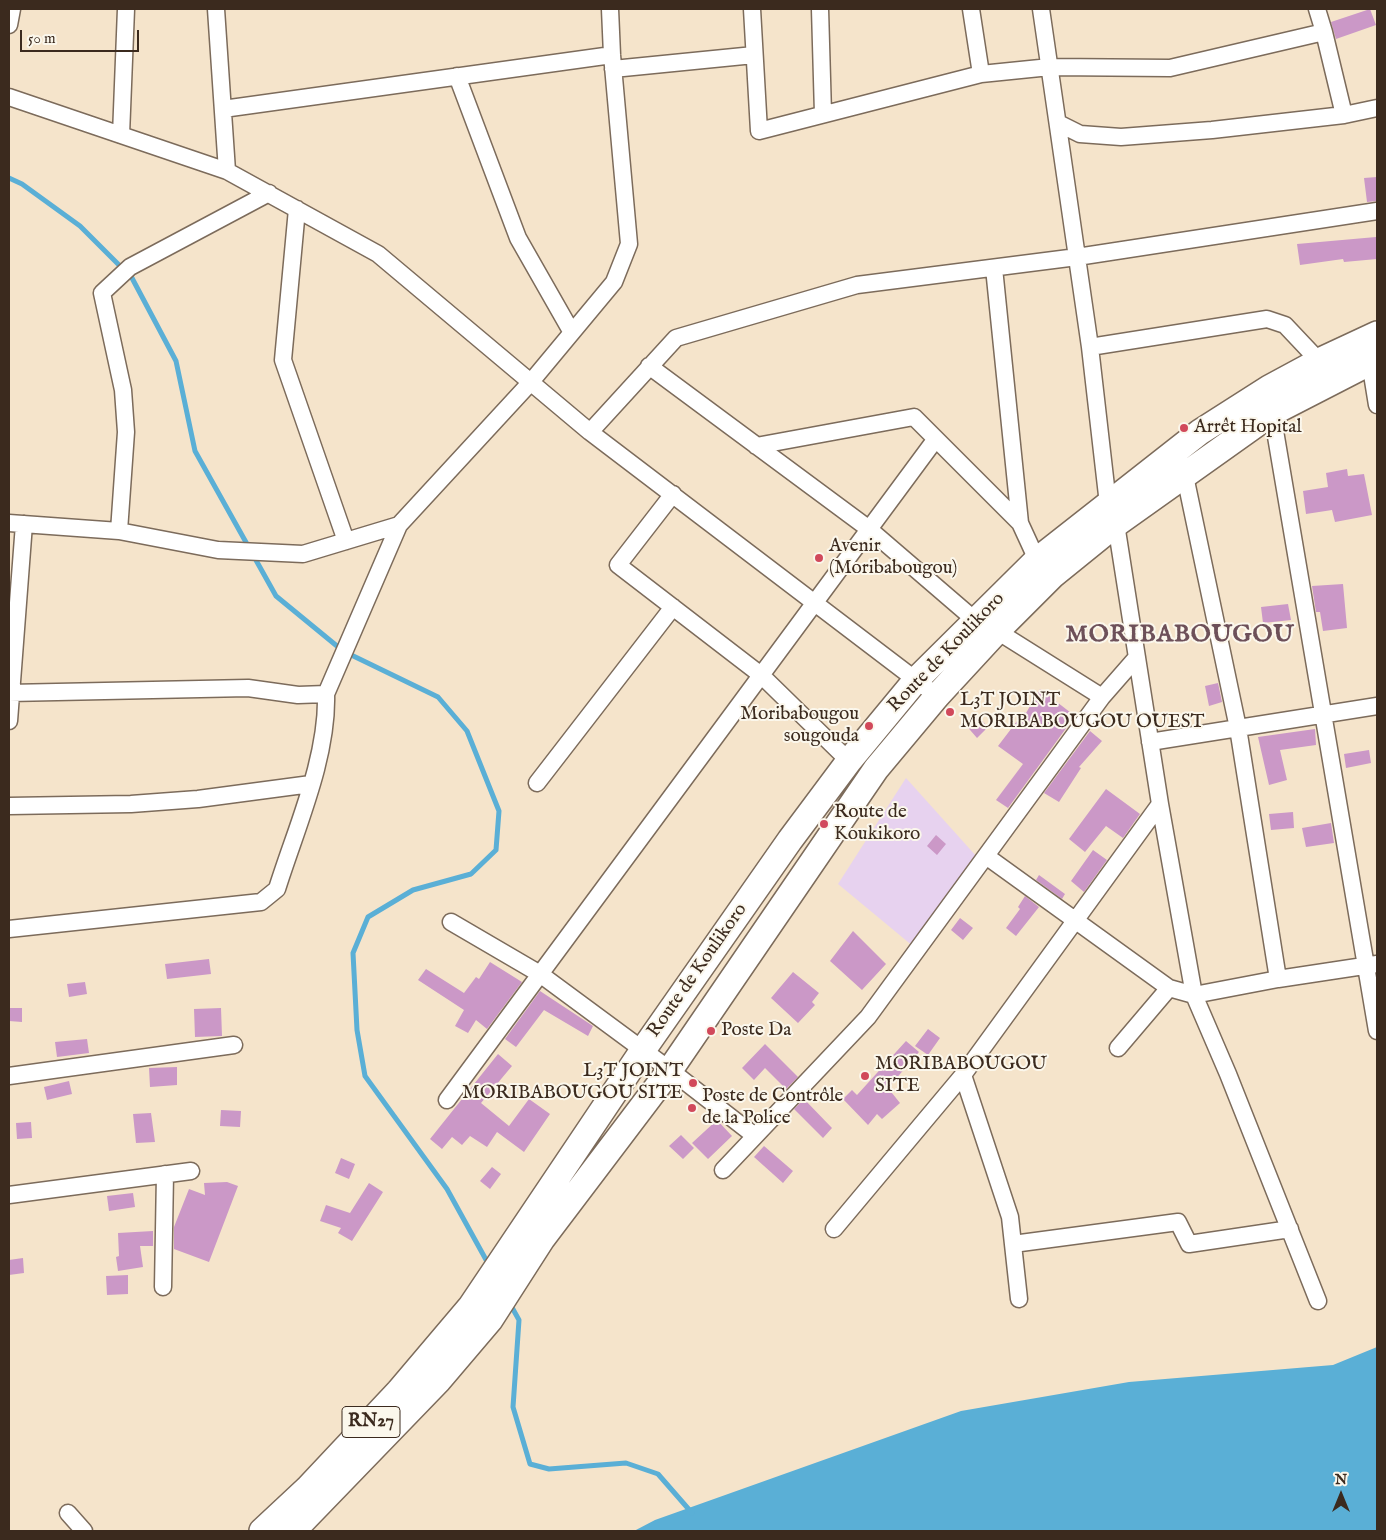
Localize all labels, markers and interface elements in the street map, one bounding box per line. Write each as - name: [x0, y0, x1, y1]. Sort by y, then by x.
- scale bar: [22, 20, 141, 52]
- text: 50 m: [28, 29, 56, 48]
- place label: Arrêt Hopital: [1194, 417, 1302, 439]
- marker: Arrêt Hopital: [1178, 422, 1190, 434]
- place label: Avenir (Moribabougou): [829, 536, 957, 580]
- marker: Avenir (Moribabougou): [813, 552, 825, 564]
- street label: Route de Koulikoro: [884, 588, 1010, 718]
- district label: MORIBABOUGOU: [1064, 622, 1296, 650]
- place label: L3T JOINT MORIBABOUGOU OUEST: [960, 690, 1204, 734]
- place label: Moribabougou sougouda: [740, 704, 859, 748]
- marker: L3T JOINT MORIBABOUGOU OUEST: [944, 706, 956, 718]
- marker: Moribabougou sougouda: [863, 720, 875, 732]
- place label: Route de Koukikoro: [834, 802, 920, 846]
- marker: Route de Koukikoro: [818, 818, 830, 830]
- street label: Route de Koulikoro: [643, 900, 753, 1042]
- place label: Poste Da: [721, 1020, 791, 1042]
- marker: Poste Da: [705, 1025, 717, 1037]
- place label: MORIBABOUGOU SITE: [875, 1054, 1047, 1098]
- place label: L3T JOINT MORIBABOUGOU SITE: [462, 1061, 683, 1105]
- marker: MORIBABOUGOU SITE: [859, 1070, 871, 1082]
- marker: L3T JOINT MORIBABOUGOU SITE: [687, 1077, 699, 1089]
- place label: Poste de Contrôle de la Police: [702, 1086, 843, 1130]
- marker: Poste de Contrôle de la Police: [686, 1102, 698, 1114]
- road number: RN27: [342, 1406, 400, 1438]
- north arrow: [1316, 1470, 1366, 1520]
- text: N: [1335, 1471, 1347, 1489]

